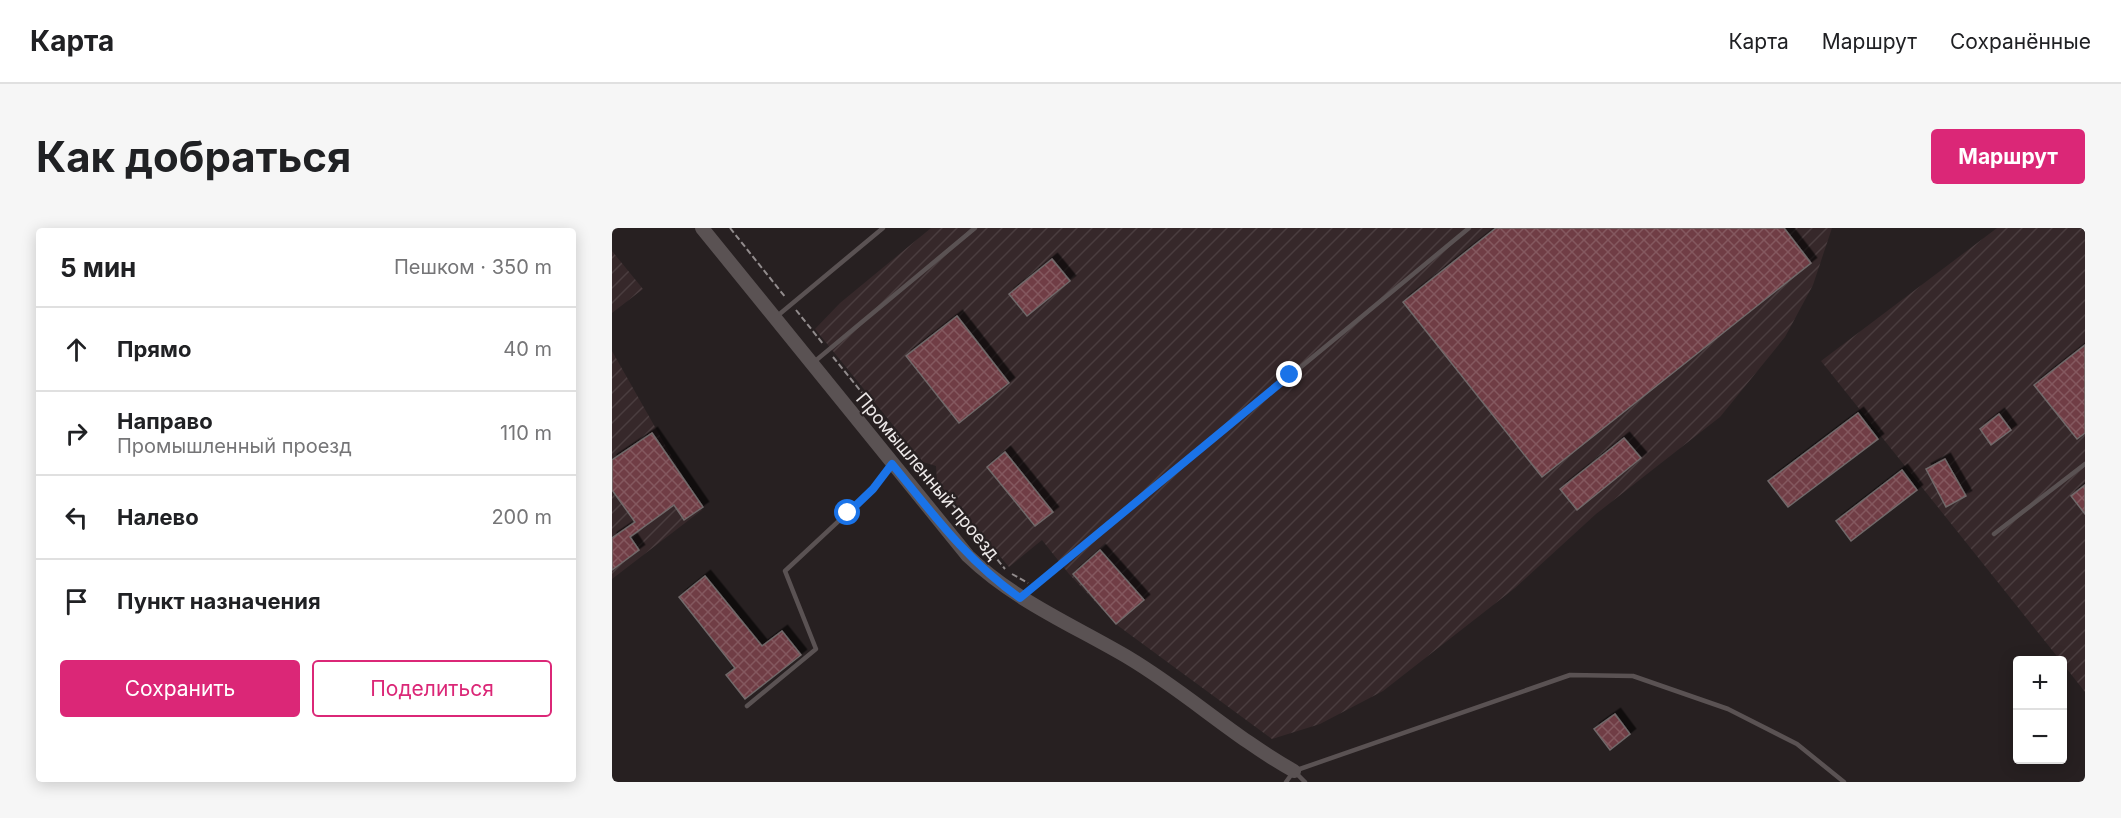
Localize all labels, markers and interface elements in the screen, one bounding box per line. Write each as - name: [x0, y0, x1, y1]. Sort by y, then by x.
- text: Карта: [30, 24, 114, 58]
- text: Карта: [1728, 29, 1789, 54]
- text: Маршрут: [1822, 29, 1917, 54]
- text: Сохранённые: [1950, 29, 2091, 54]
- button: Маршрут: [1931, 129, 2085, 184]
- text: Как добраться: [36, 131, 351, 182]
- text: 5 мин: [60, 252, 136, 283]
- text: Пешком · 350 m: [394, 255, 552, 279]
- icon: ahead: [60, 333, 93, 366]
- text: Прямо: [117, 336, 191, 362]
- text: 40 m: [503, 337, 552, 361]
- route end: [1276, 361, 1302, 387]
- street label: Промышленный проезд: [852, 388, 1004, 564]
- text: Направо: [117, 408, 213, 434]
- icon: right: [60, 417, 93, 450]
- text: 110 m: [500, 421, 552, 445]
- text: Промышленный проезд: [117, 434, 352, 458]
- route start: [834, 499, 860, 525]
- icon: left: [60, 501, 93, 534]
- text: Налево: [117, 504, 199, 530]
- text: 200 m: [491, 505, 552, 529]
- icon: arrive: [60, 585, 93, 618]
- text: Пункт назначения: [117, 588, 321, 614]
- map controls: [2013, 656, 2067, 764]
- button: +: [2013, 656, 2067, 710]
- button: Сохранить: [60, 660, 300, 717]
- button: Поделиться: [312, 660, 552, 717]
- button: −: [2013, 710, 2067, 764]

